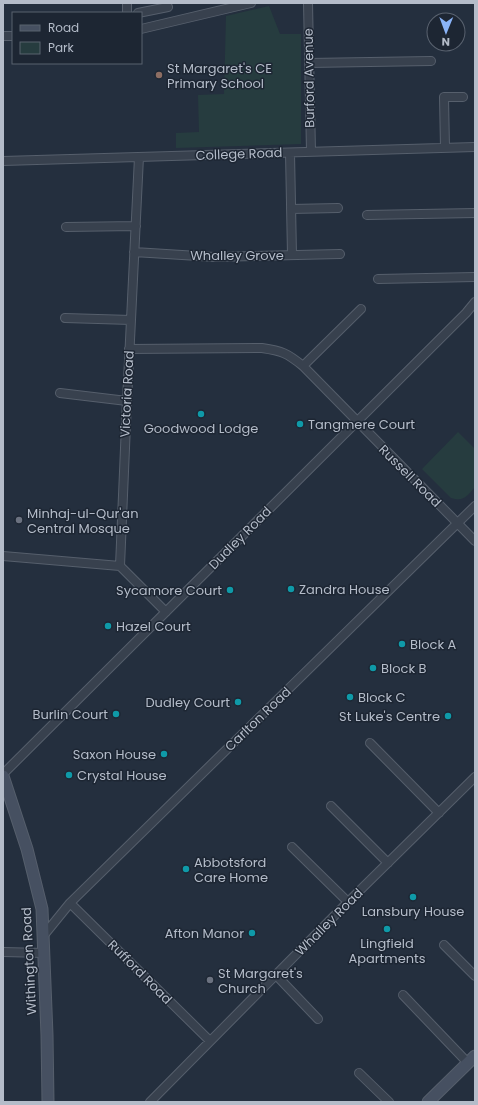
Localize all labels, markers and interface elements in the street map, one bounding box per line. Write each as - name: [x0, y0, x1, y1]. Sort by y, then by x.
- legend: [12, 12, 142, 64]
- north arrow: [426, 12, 466, 52]
- text: Road: [48, 19, 79, 36]
- street label: Burford Avenue: [299, 28, 319, 128]
- text: N: [442, 34, 450, 50]
- text: Park: [48, 39, 75, 56]
- place label: St Margaret's CE Primary School: [167, 59, 272, 93]
- marker: St Margaret's CE Primary School: [154, 70, 164, 80]
- street label: College Road: [195, 143, 283, 165]
- street label: Whalley Grove: [190, 246, 284, 265]
- street label: Victoria Road: [115, 350, 139, 438]
- marker: Goodwood Lodge: [196, 409, 206, 419]
- place label: Tangmere Court: [308, 415, 415, 434]
- place label: Goodwood Lodge: [144, 419, 258, 438]
- marker: Tangmere Court: [295, 419, 305, 429]
- street label: Russell Road: [374, 440, 446, 512]
- street label: Dudley Road: [204, 502, 276, 574]
- place label: Minhaj-ul-Qur'an Central Mosque: [27, 504, 138, 538]
- marker: Minhaj-ul-Qur'an Central Mosque: [14, 515, 24, 525]
- place label: Zandra House: [299, 580, 390, 599]
- place label: Sycamore Court: [116, 581, 222, 600]
- marker: Zandra House: [286, 584, 296, 594]
- marker: Sycamore Court: [225, 585, 235, 595]
- place label: Hazel Court: [116, 617, 191, 636]
- marker: Hazel Court: [103, 621, 113, 631]
- place label: Block A: [410, 635, 457, 654]
- marker: Block A: [397, 639, 407, 649]
- place label: Block B: [381, 659, 427, 678]
- marker: Block B: [368, 663, 378, 673]
- street label: Carlton Road: [221, 682, 295, 756]
- place label: Block C: [358, 688, 406, 707]
- marker: Block C: [345, 692, 355, 702]
- place label: Dudley Court: [145, 693, 230, 712]
- marker: Dudley Court: [233, 697, 243, 707]
- place label: Burlin Court: [32, 705, 108, 724]
- place label: St Luke's Centre: [339, 707, 440, 726]
- marker: Burlin Court: [111, 709, 121, 719]
- marker: St Luke's Centre: [443, 711, 453, 721]
- place label: Saxon House: [73, 745, 156, 764]
- marker: Saxon House: [159, 749, 169, 759]
- place label: Crystal House: [77, 766, 167, 785]
- marker: Crystal House: [64, 770, 74, 780]
- place label: Abbotsford Care Home: [194, 853, 268, 887]
- marker: Abbotsford Care Home: [181, 864, 191, 874]
- street label: Whalley Road: [291, 884, 367, 960]
- marker: Lansbury House: [408, 892, 418, 902]
- place label: Lansbury House: [362, 902, 464, 921]
- street label: Withington Road: [17, 907, 41, 1015]
- place label: Afton Manor: [165, 924, 244, 943]
- marker: Lingfield Apartments: [382, 924, 392, 934]
- marker: Afton Manor: [247, 928, 257, 938]
- place label: Lingfield Apartments: [348, 934, 426, 968]
- street label: Rufford Road: [104, 936, 176, 1008]
- place label: St Margaret's Church: [218, 964, 303, 998]
- marker: St Margaret's Church: [205, 975, 215, 985]

